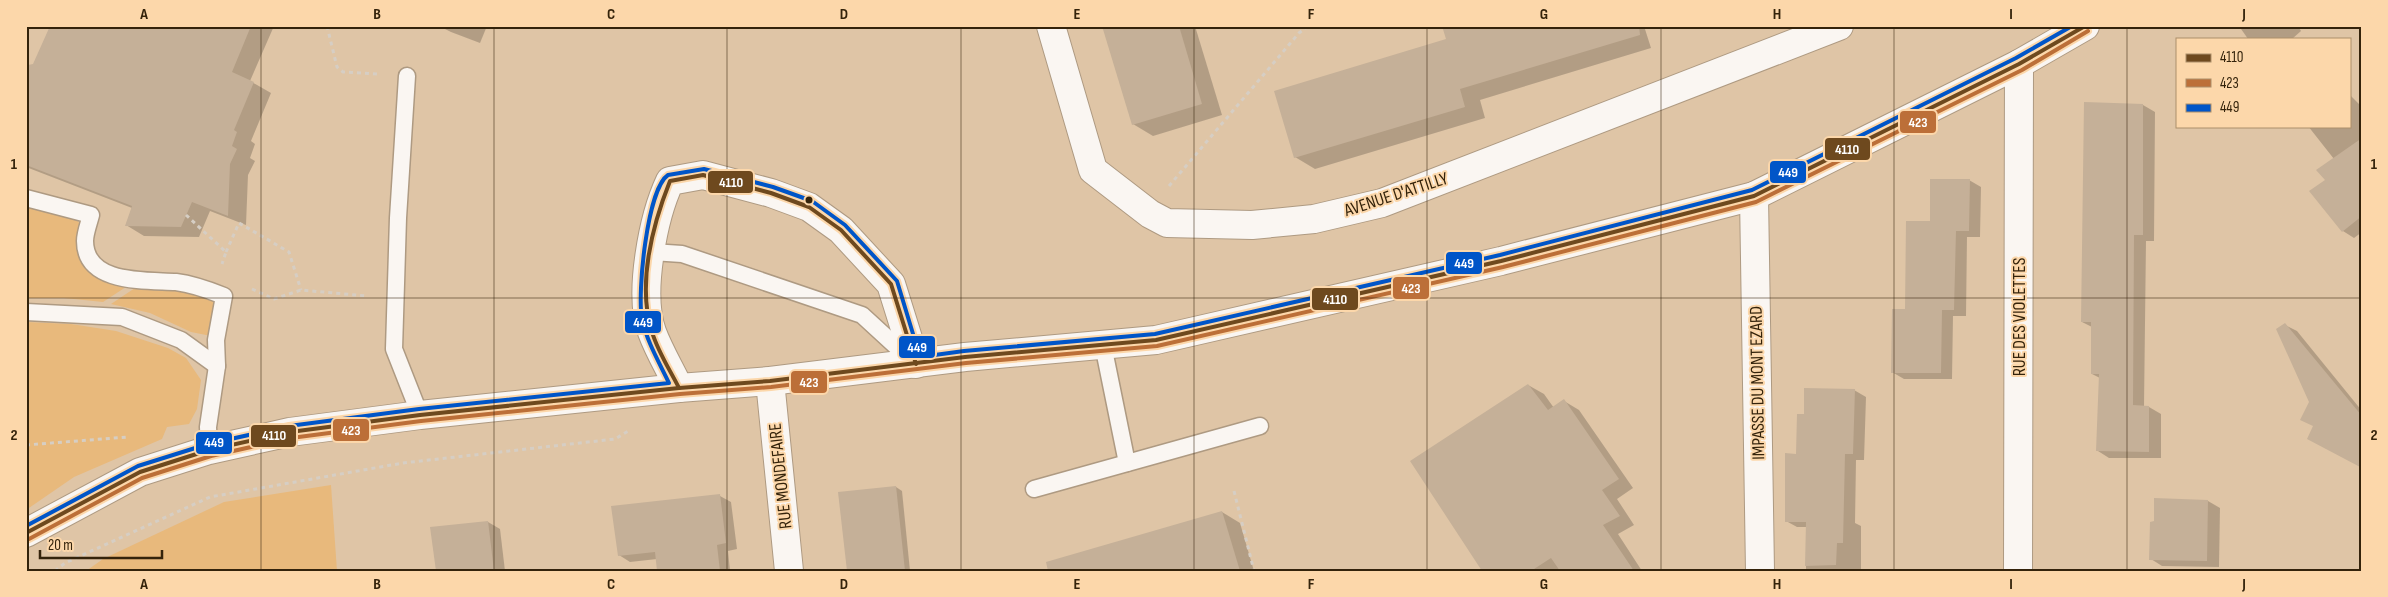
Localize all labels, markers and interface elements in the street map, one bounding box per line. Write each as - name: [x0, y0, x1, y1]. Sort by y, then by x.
- text: A: [139, 5, 148, 24]
- text: B: [373, 5, 381, 24]
- text: C: [607, 5, 615, 24]
- text: D: [840, 5, 848, 24]
- text: E: [1074, 5, 1081, 24]
- text: F: [1308, 5, 1315, 24]
- text: G: [1540, 5, 1548, 24]
- text: H: [1773, 5, 1781, 24]
- text: I: [2009, 5, 2013, 24]
- text: J: [2241, 5, 2246, 24]
- legend: [2176, 38, 2350, 128]
- text: 4110: [2220, 48, 2244, 67]
- text: 423: [2220, 74, 2239, 93]
- text: 449: [2220, 98, 2239, 117]
- line badge: 423: [1899, 110, 1937, 134]
- text: 423: [1909, 114, 1927, 131]
- line badge: 4110: [1824, 137, 1871, 161]
- text: 4110: [1835, 141, 1859, 158]
- text: 1: [11, 155, 18, 174]
- text: 1: [2371, 155, 2378, 174]
- line badge: 449: [1769, 160, 1807, 184]
- text: 449: [1778, 164, 1798, 181]
- street label: AVENUE D'ATTILLY: [1341, 168, 1451, 221]
- line badge: 4110: [707, 170, 754, 194]
- text: 4110: [719, 174, 743, 191]
- unlabelled marker: [804, 195, 814, 205]
- line badge: 449: [1445, 251, 1483, 275]
- text: 449: [1454, 255, 1474, 272]
- street label: RUE DES VIOLETTES: [2009, 257, 2030, 376]
- line badge: 423: [1392, 276, 1430, 300]
- text: 423: [1402, 280, 1420, 297]
- line badge: 4110: [1311, 287, 1359, 311]
- text: 4110: [1323, 291, 1347, 308]
- street label: IMPASSE DU MONT EZARD: [1746, 306, 1769, 460]
- line badge: 449: [624, 310, 662, 334]
- text: 449: [633, 314, 653, 331]
- line badge: 449: [898, 335, 936, 359]
- text: 449: [907, 339, 927, 356]
- line badge: 423: [790, 370, 828, 394]
- text: 423: [800, 374, 818, 391]
- line badge: 423: [332, 418, 370, 442]
- text: 423: [342, 422, 360, 439]
- street label: RUE MONDEFAIRE: [765, 422, 796, 530]
- line badge: 4110: [250, 424, 297, 448]
- text: 2: [10, 426, 18, 445]
- text: 2: [2370, 426, 2378, 445]
- text: 4110: [262, 427, 286, 444]
- line badge: 449: [195, 431, 233, 455]
- text: 449: [204, 434, 224, 451]
- scale bar: [40, 527, 162, 559]
- text: 20 m: [48, 536, 73, 555]
- text: A: [139, 575, 148, 594]
- text: B: [373, 575, 381, 594]
- text: C: [607, 575, 615, 594]
- text: D: [840, 575, 848, 594]
- text: E: [1074, 575, 1081, 594]
- text: F: [1308, 575, 1315, 594]
- text: G: [1540, 575, 1548, 594]
- text: H: [1773, 575, 1781, 594]
- text: I: [2009, 575, 2013, 594]
- text: J: [2241, 575, 2246, 594]

